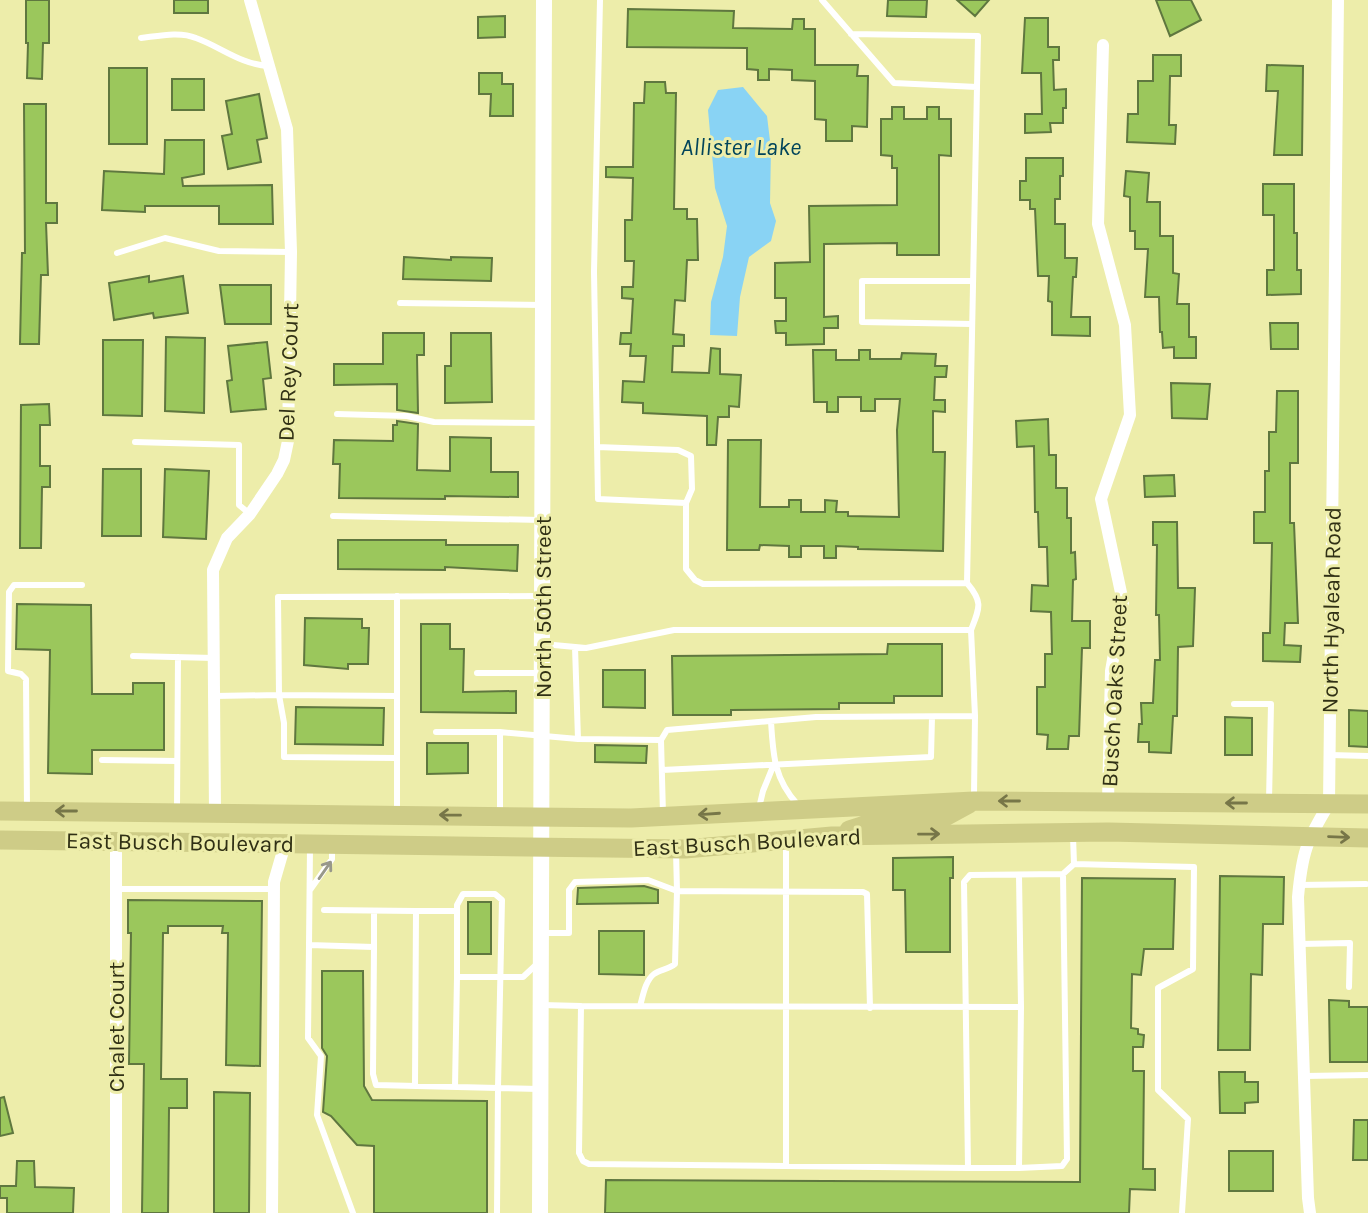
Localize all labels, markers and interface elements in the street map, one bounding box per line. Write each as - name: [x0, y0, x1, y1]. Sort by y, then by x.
- water label: Allister Lake: [681, 133, 801, 161]
- street label: Del Rey Court: [273, 302, 304, 442]
- street label: North Hyaleah Road: [1316, 507, 1347, 714]
- street label: North 50th Street: [530, 515, 557, 698]
- street label: Busch Oaks Street: [1096, 594, 1133, 788]
- one-way arrow: [997, 794, 1020, 808]
- one-way arrow: [1225, 796, 1248, 810]
- one-way arrow: [55, 804, 78, 818]
- one-way arrow: [439, 808, 462, 822]
- one-way arrow: [699, 808, 721, 821]
- street label: East Busch Boulevard: [632, 823, 862, 862]
- street label: East Busch Boulevard: [66, 827, 294, 858]
- one-way arrow: [917, 828, 940, 841]
- one-way arrow: [1327, 831, 1350, 844]
- one-way arrow: [318, 861, 332, 880]
- street label: Chalet Court: [103, 961, 130, 1092]

